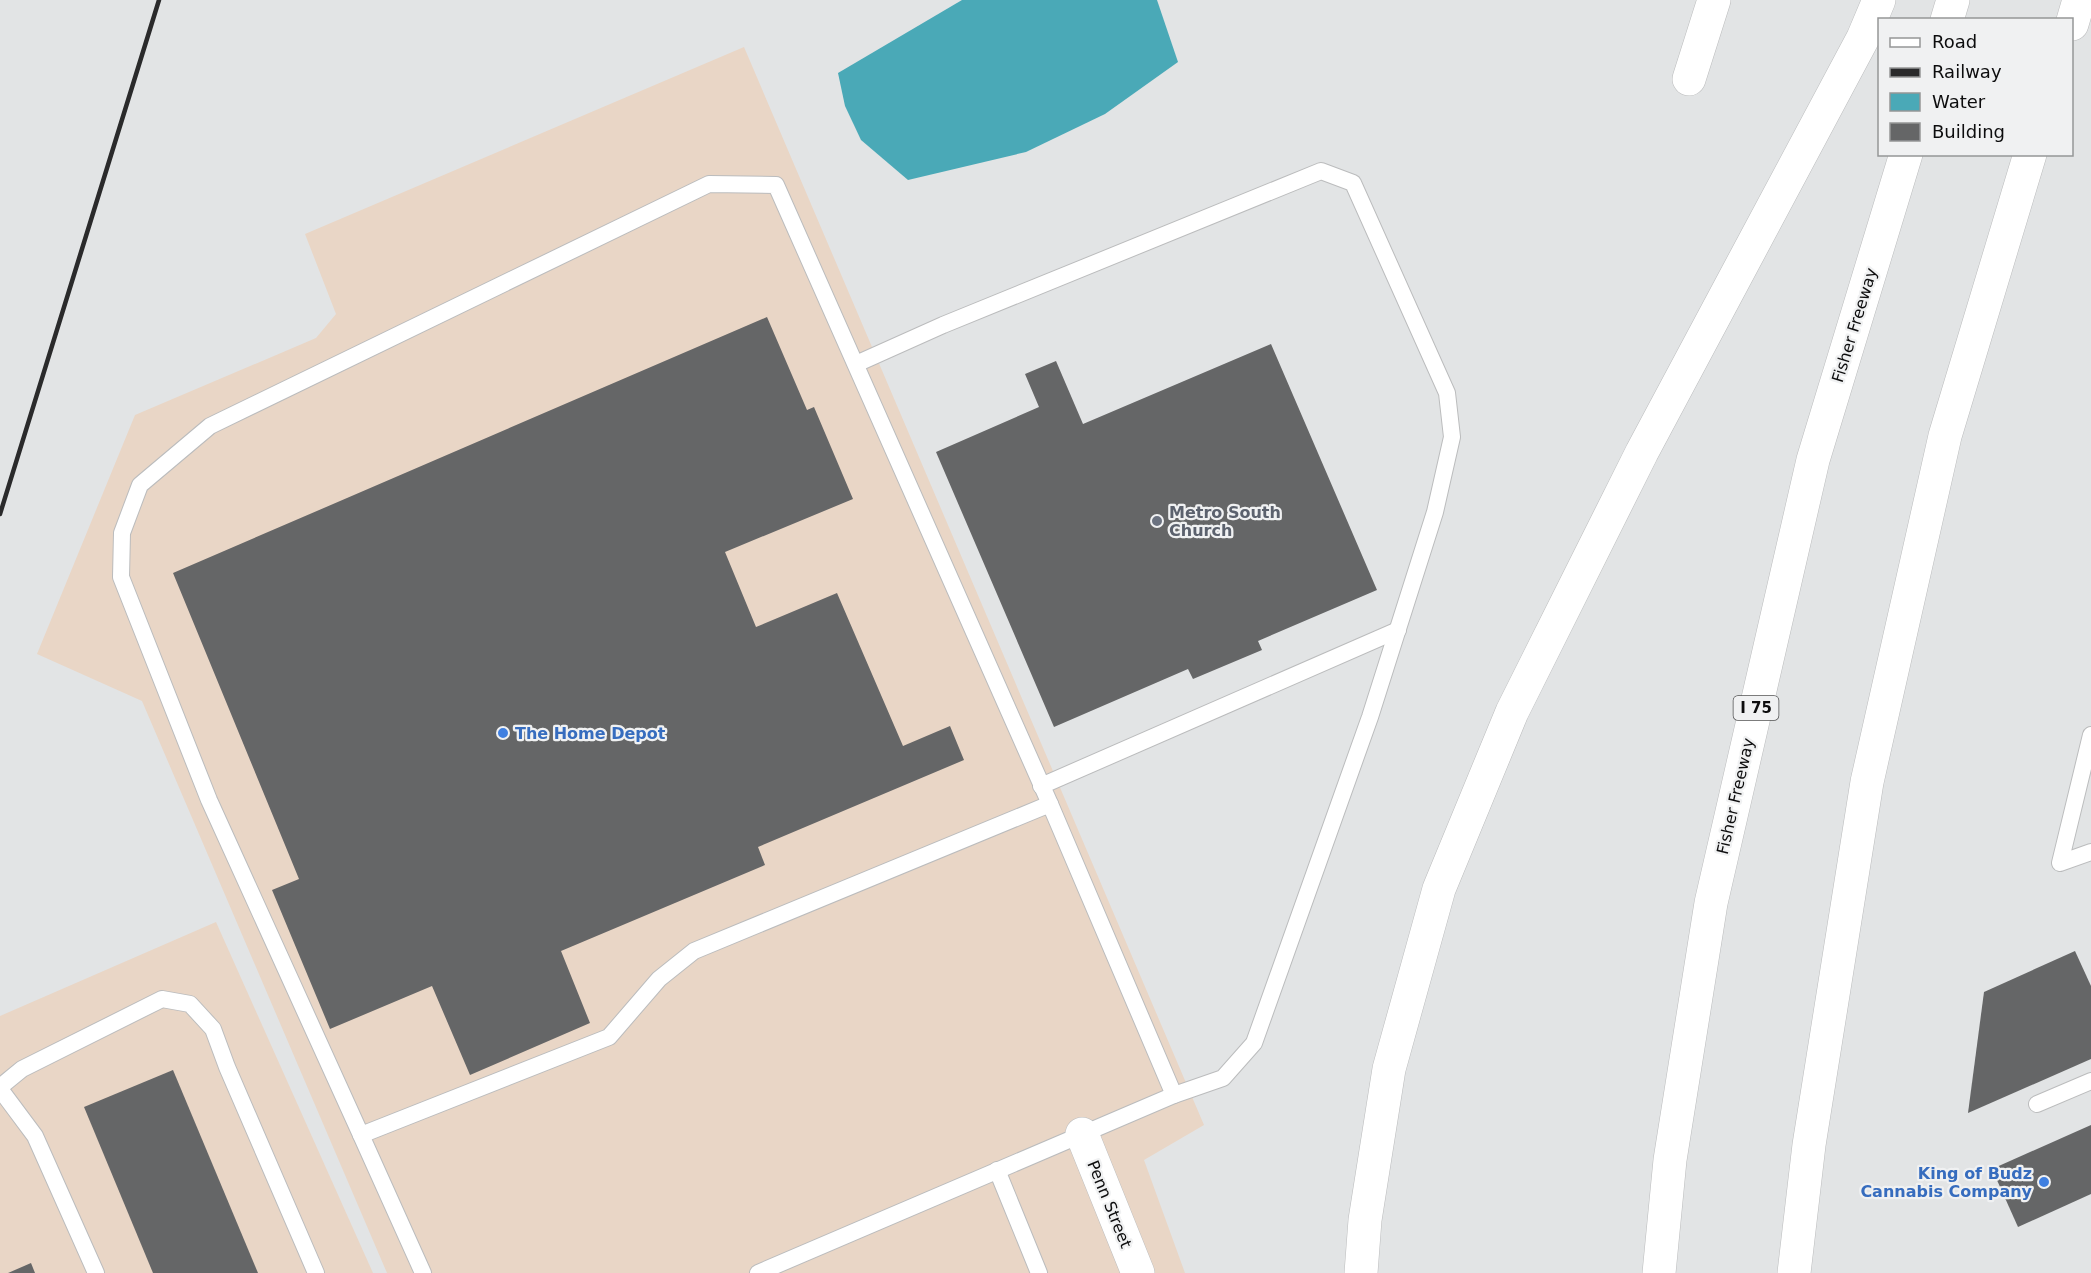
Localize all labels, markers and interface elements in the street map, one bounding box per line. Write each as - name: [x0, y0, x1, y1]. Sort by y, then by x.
- legend: [1878, 18, 2073, 156]
- text: Road: [1932, 31, 1977, 52]
- text: Railway: [1932, 61, 2002, 82]
- text: Water: [1932, 91, 1986, 112]
- text: Building: [1932, 121, 2005, 142]
- street label: Fisher Freeway: [1828, 266, 1881, 385]
- place label: Metro South Church: [1169, 503, 1281, 540]
- marker: Metro South Church: [1150, 514, 1164, 528]
- road number: I 75: [1734, 696, 1778, 720]
- place label: The Home Depot: [515, 724, 666, 743]
- marker: The Home Depot: [496, 726, 510, 740]
- street label: Fisher Freeway: [1713, 736, 1758, 856]
- street label: Penn Street: [1083, 1158, 1136, 1251]
- place label: King of Budz Cannabis Company: [1860, 1164, 2033, 1201]
- marker: King of Budz Cannabis Company: [2037, 1175, 2051, 1189]

